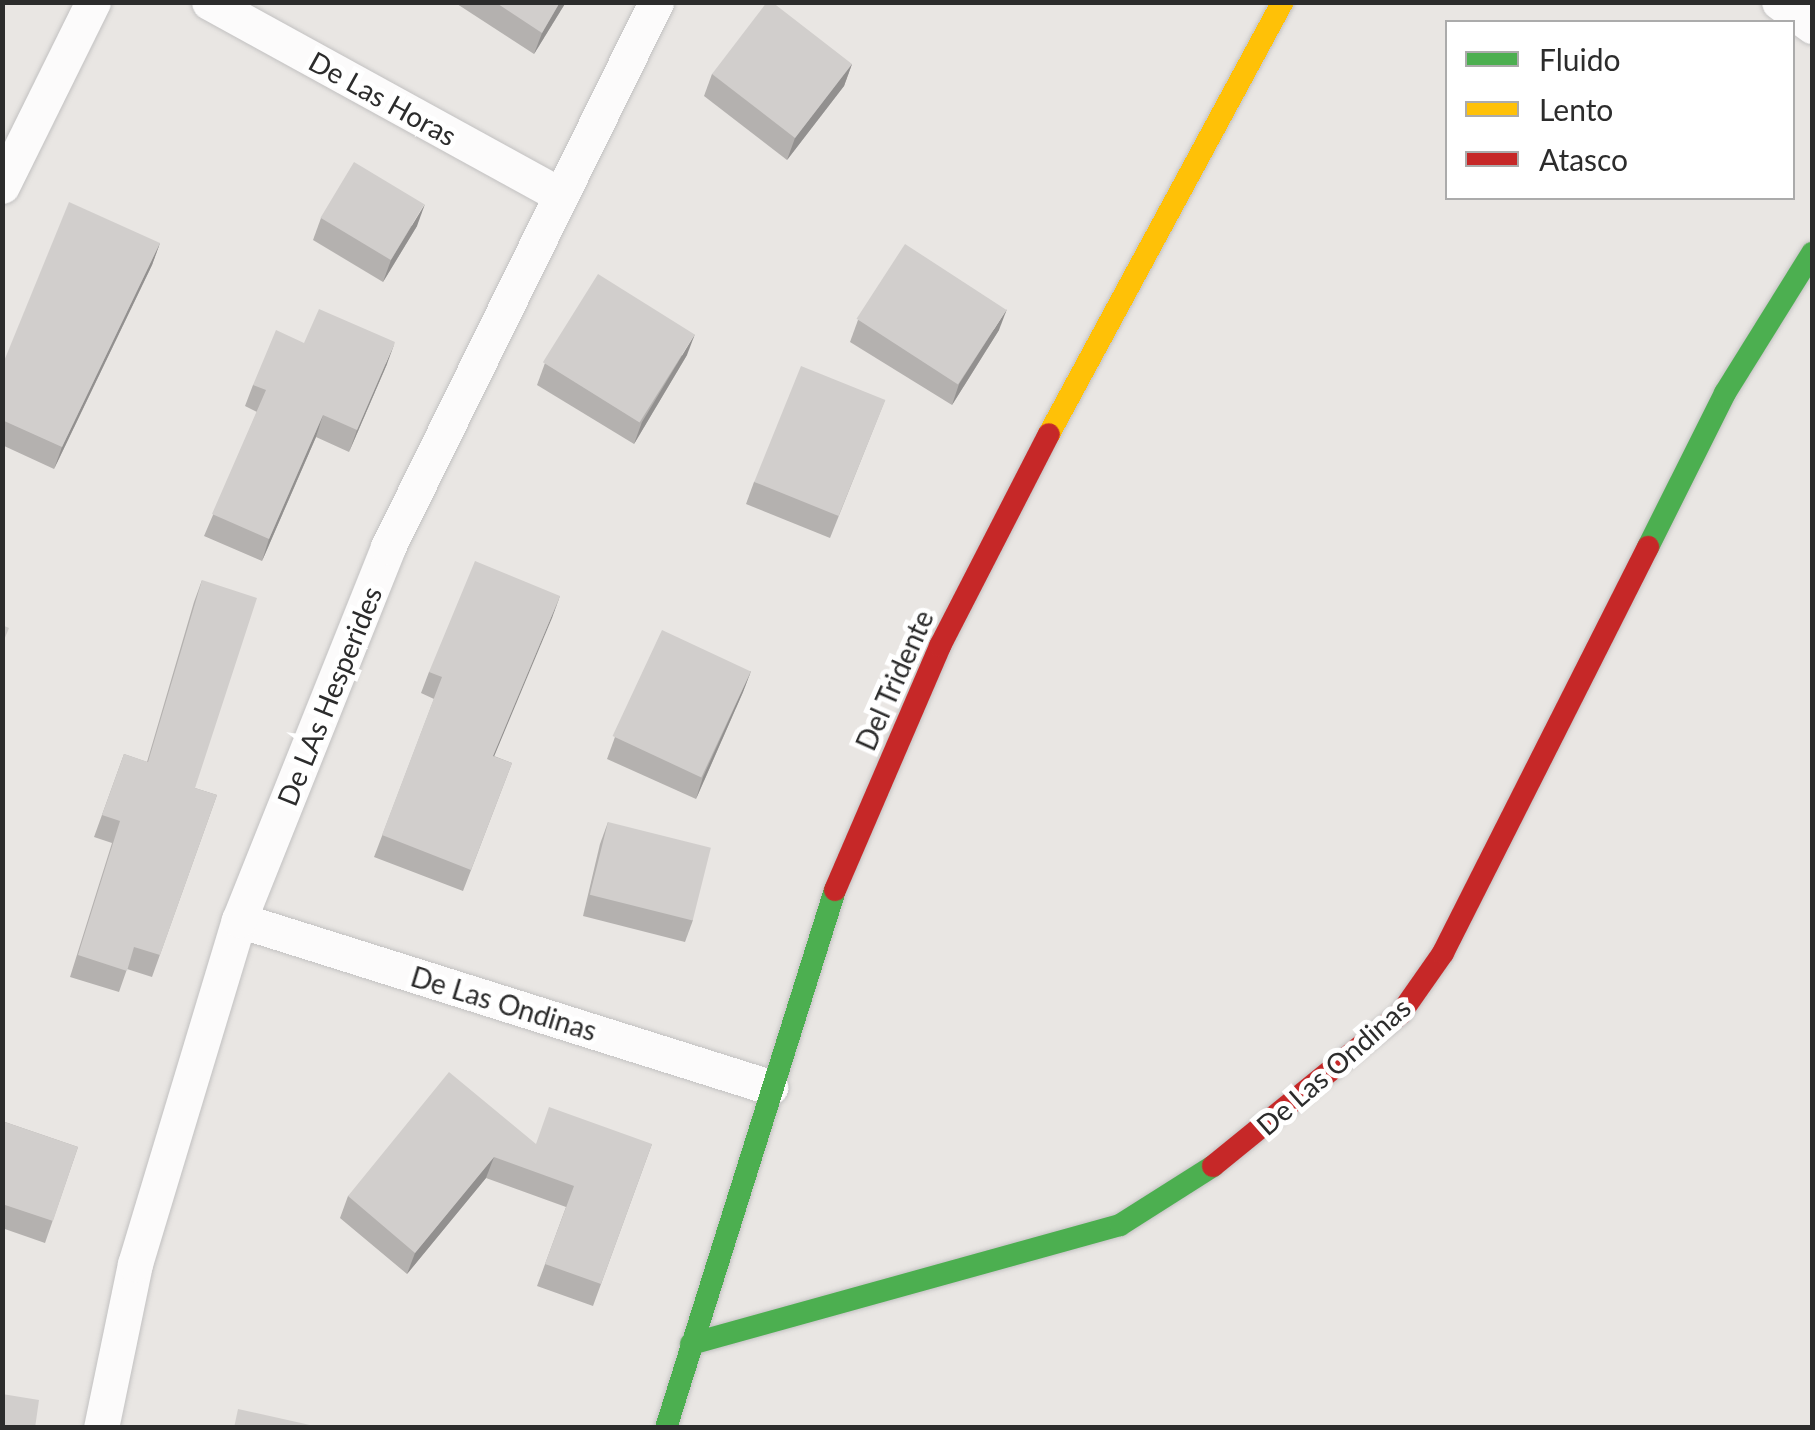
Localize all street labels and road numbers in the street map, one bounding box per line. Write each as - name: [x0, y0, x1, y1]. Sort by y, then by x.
- street label: De Las Horas: [303, 44, 463, 152]
- street label: De LAs Hesperides: [270, 581, 388, 811]
- street label: Del Tridente: [848, 604, 940, 756]
- street label: De Las Ondinas: [407, 959, 601, 1047]
- street label: De Las Ondinas: [1249, 990, 1417, 1142]

